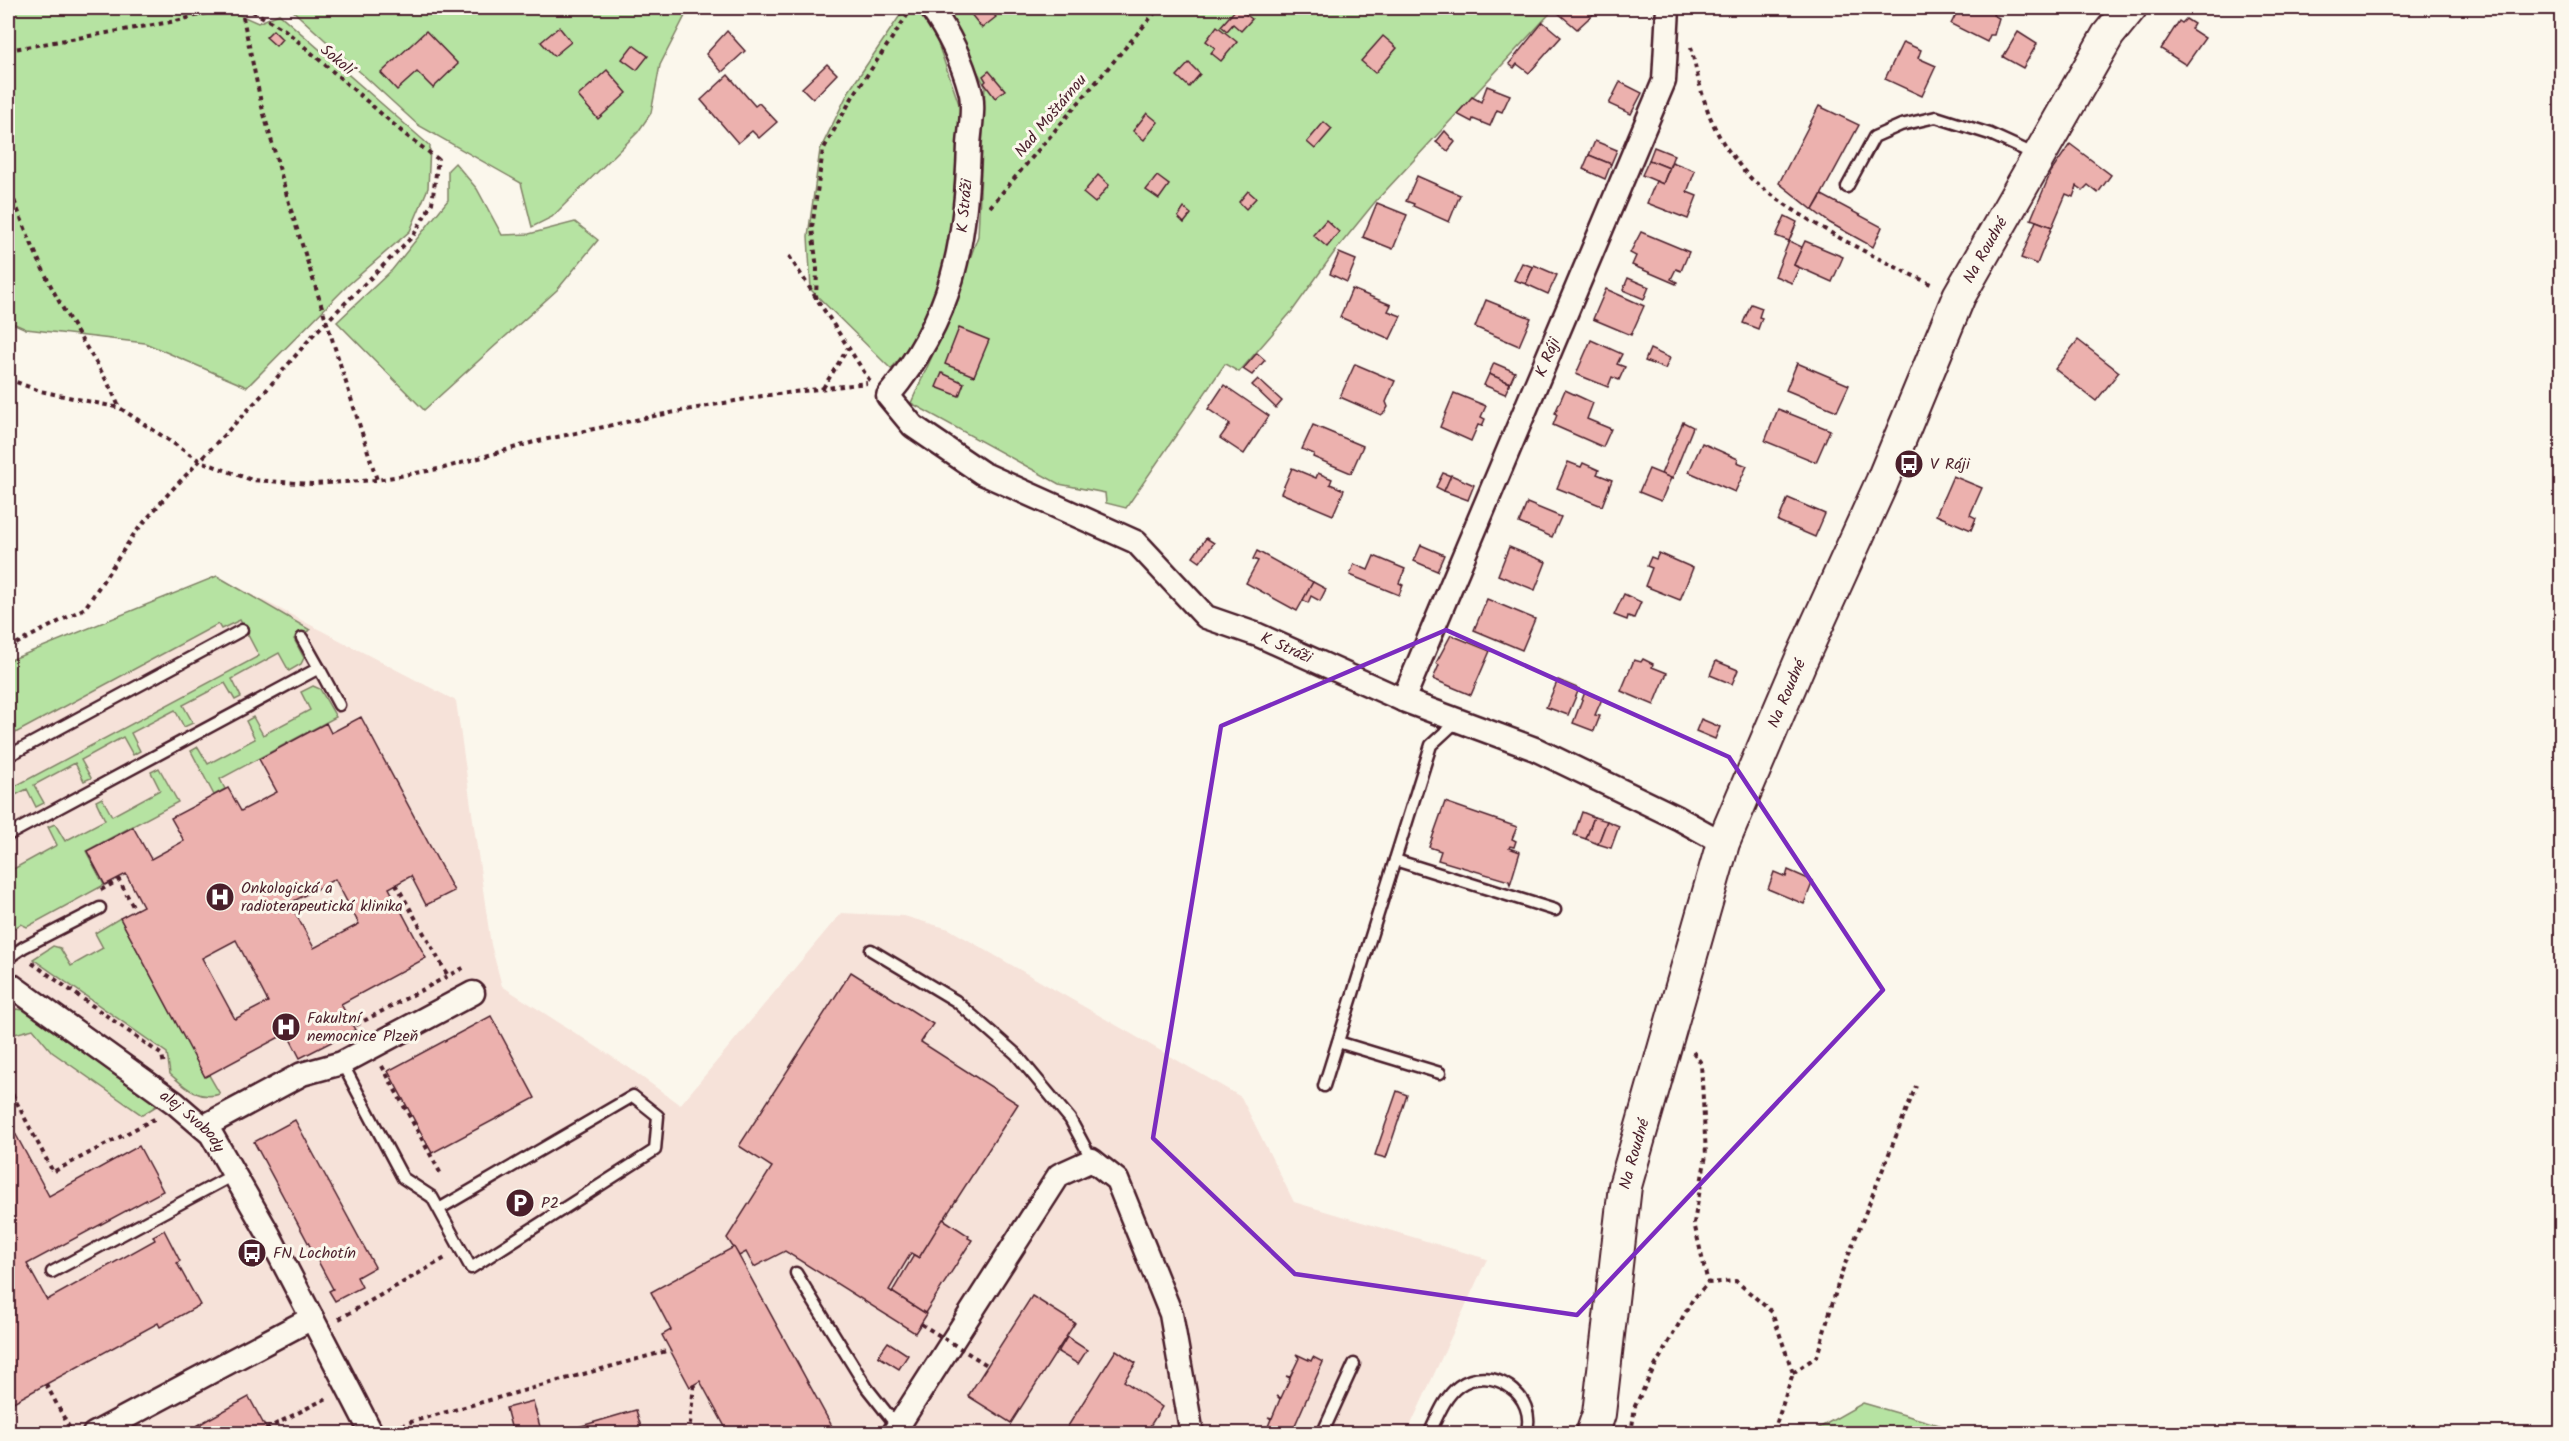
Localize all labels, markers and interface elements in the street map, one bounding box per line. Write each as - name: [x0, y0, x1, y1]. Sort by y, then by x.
- street label: Sokolí: [314, 38, 361, 83]
- street label: Nad Moštárnou: [1009, 69, 1094, 163]
- street label: K Stráži: [950, 177, 980, 234]
- street label: Na Roudné: [1956, 212, 2015, 288]
- street label: K Ráji: [1528, 333, 1567, 381]
- bus stop icon: V Ráji: [1893, 448, 1925, 480]
- place label: V Ráji: [1930, 452, 1971, 477]
- street label: K Stráži: [1256, 625, 1317, 671]
- street label: Na Roudné: [1761, 654, 1813, 732]
- place label: Onkologická a radioterapeutická klinika: [241, 876, 403, 919]
- hospital icon: Onkologická a radioterapeutická klinika: [204, 881, 236, 913]
- place label: Fakultní nemocnice Plzeň: [307, 1006, 418, 1049]
- hospital icon: Fakultní nemocnice Plzeň: [270, 1011, 302, 1043]
- street label: alej Svobody: [155, 1083, 232, 1157]
- street label: Na Roudné: [1612, 1115, 1656, 1192]
- parking icon: P2: [504, 1187, 536, 1219]
- place label: P2: [541, 1191, 559, 1216]
- bus stop icon: FN Lochotín: [236, 1237, 268, 1269]
- place label: FN Lochotín: [273, 1241, 356, 1266]

